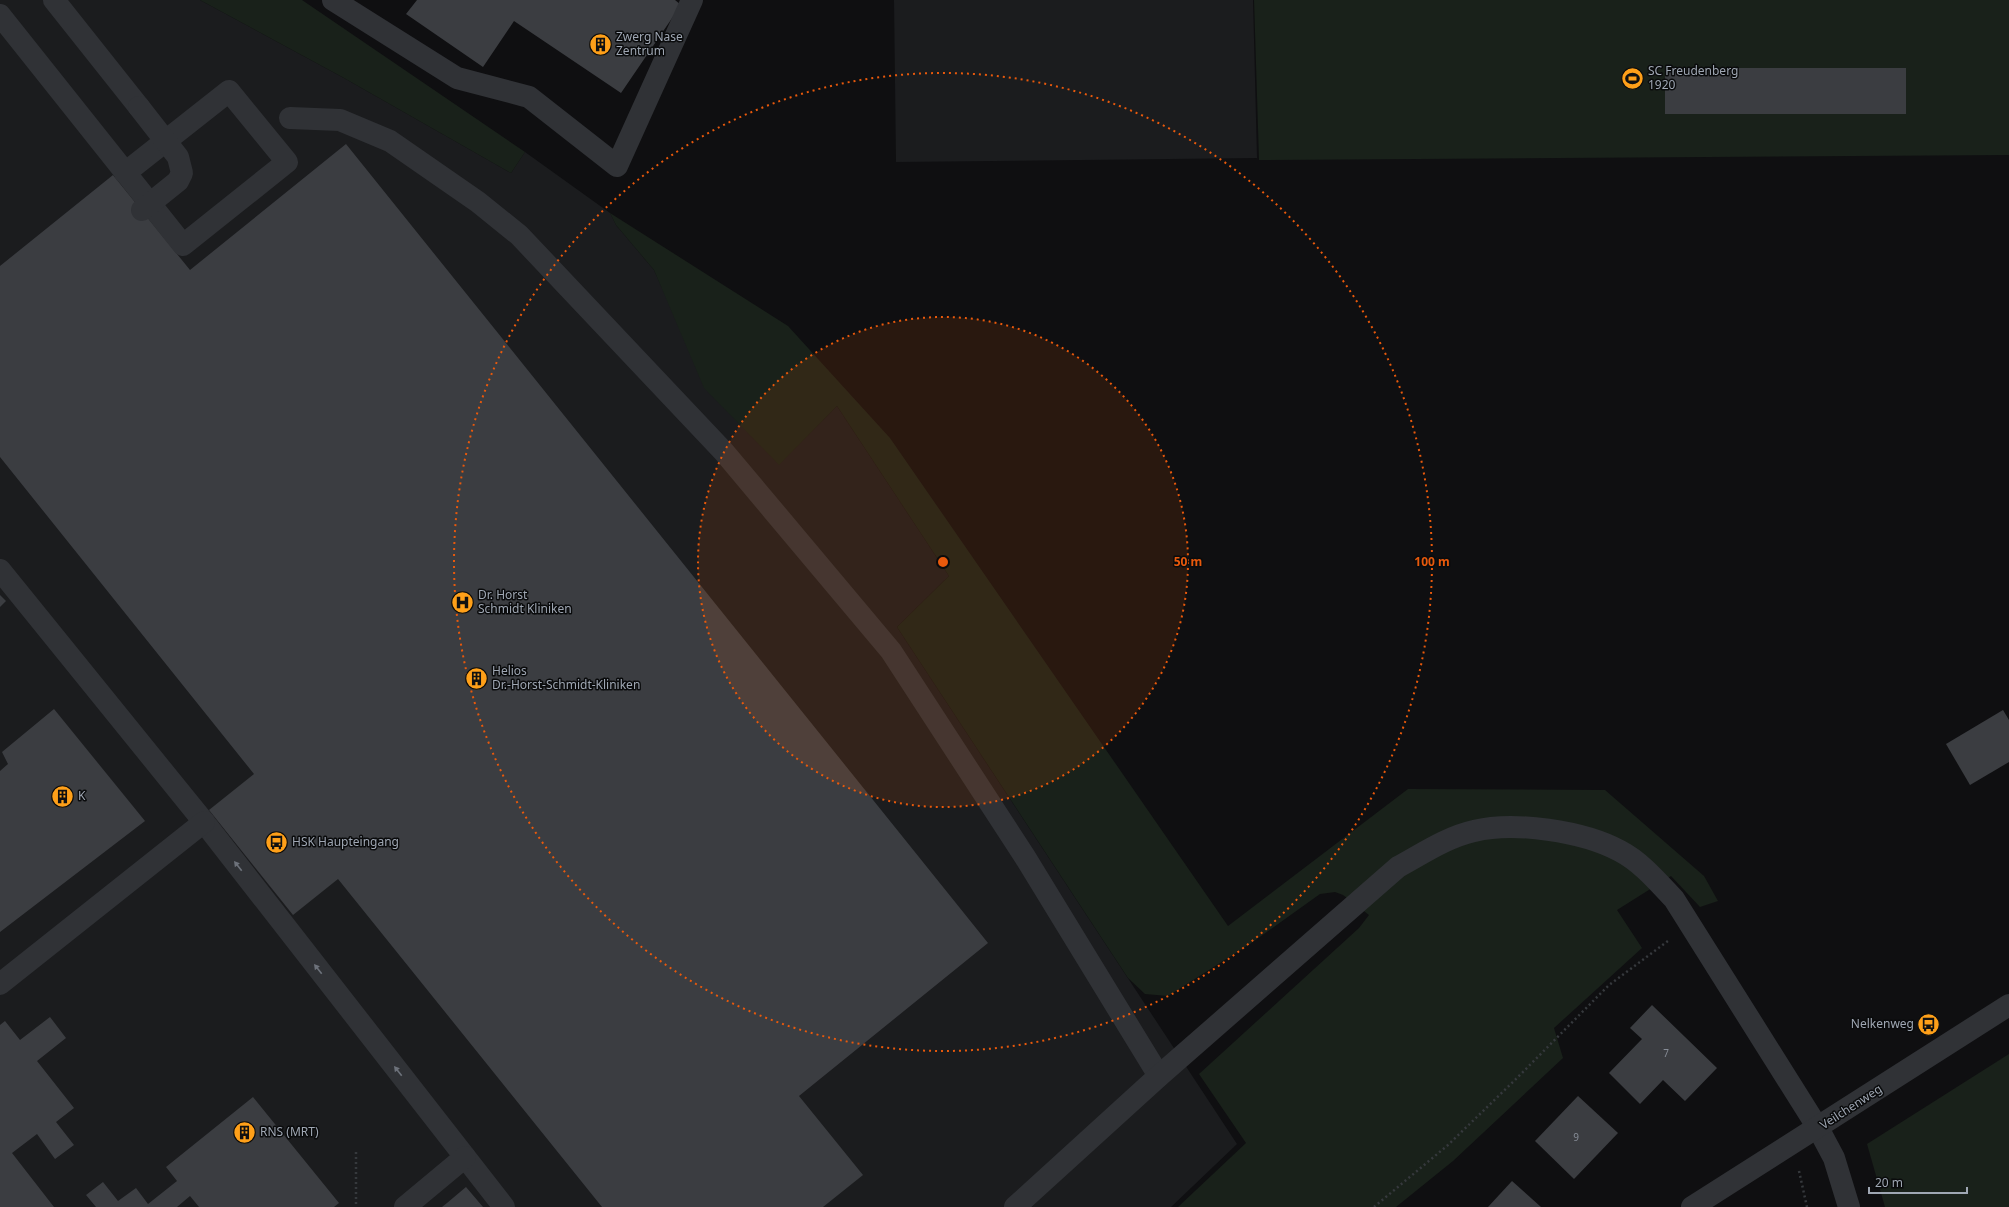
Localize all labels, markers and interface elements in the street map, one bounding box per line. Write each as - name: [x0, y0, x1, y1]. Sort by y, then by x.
- place label: Zwerg Nase Zentrum: [616, 28, 683, 59]
- building icon: Zwerg Nase Zentrum: [588, 31, 614, 57]
- place label: SC Freudenberg 1920: [1648, 62, 1738, 93]
- sports icon: SC Freudenberg 1920: [1620, 65, 1646, 91]
- text: 50 m: [1174, 553, 1202, 570]
- text: 100 m: [1414, 553, 1450, 570]
- centre of rings: [936, 555, 950, 569]
- place label: Dr. Horst Schmidt Kliniken: [478, 586, 572, 617]
- hospital icon: Dr. Horst Schmidt Kliniken: [449, 589, 475, 615]
- place label: Helios Dr.-Horst-Schmidt-Kliniken: [492, 662, 640, 693]
- building icon: Helios Dr.-Horst-Schmidt-Kliniken: [463, 665, 489, 691]
- building icon: K: [49, 783, 75, 809]
- place label: K: [78, 787, 86, 804]
- bus stop icon: HSK Haupteingang: [264, 829, 290, 855]
- place label: HSK Haupteingang: [292, 833, 399, 850]
- one-way arrow: [234, 861, 243, 872]
- one-way arrow: [314, 963, 322, 974]
- bus stop icon: Nelkenweg: [1916, 1011, 1942, 1037]
- place label: Nelkenweg: [1851, 1015, 1914, 1032]
- house number: 7: [1663, 1046, 1669, 1060]
- one-way arrow: [394, 1066, 402, 1077]
- street label: Veilchenweg: [1816, 1080, 1885, 1133]
- building icon: RNS (MRT): [232, 1119, 258, 1145]
- place label: RNS (MRT): [260, 1123, 319, 1140]
- house number: 9: [1573, 1130, 1579, 1144]
- scale bar: [1869, 1169, 1967, 1195]
- text: 20 m: [1875, 1174, 1903, 1191]

